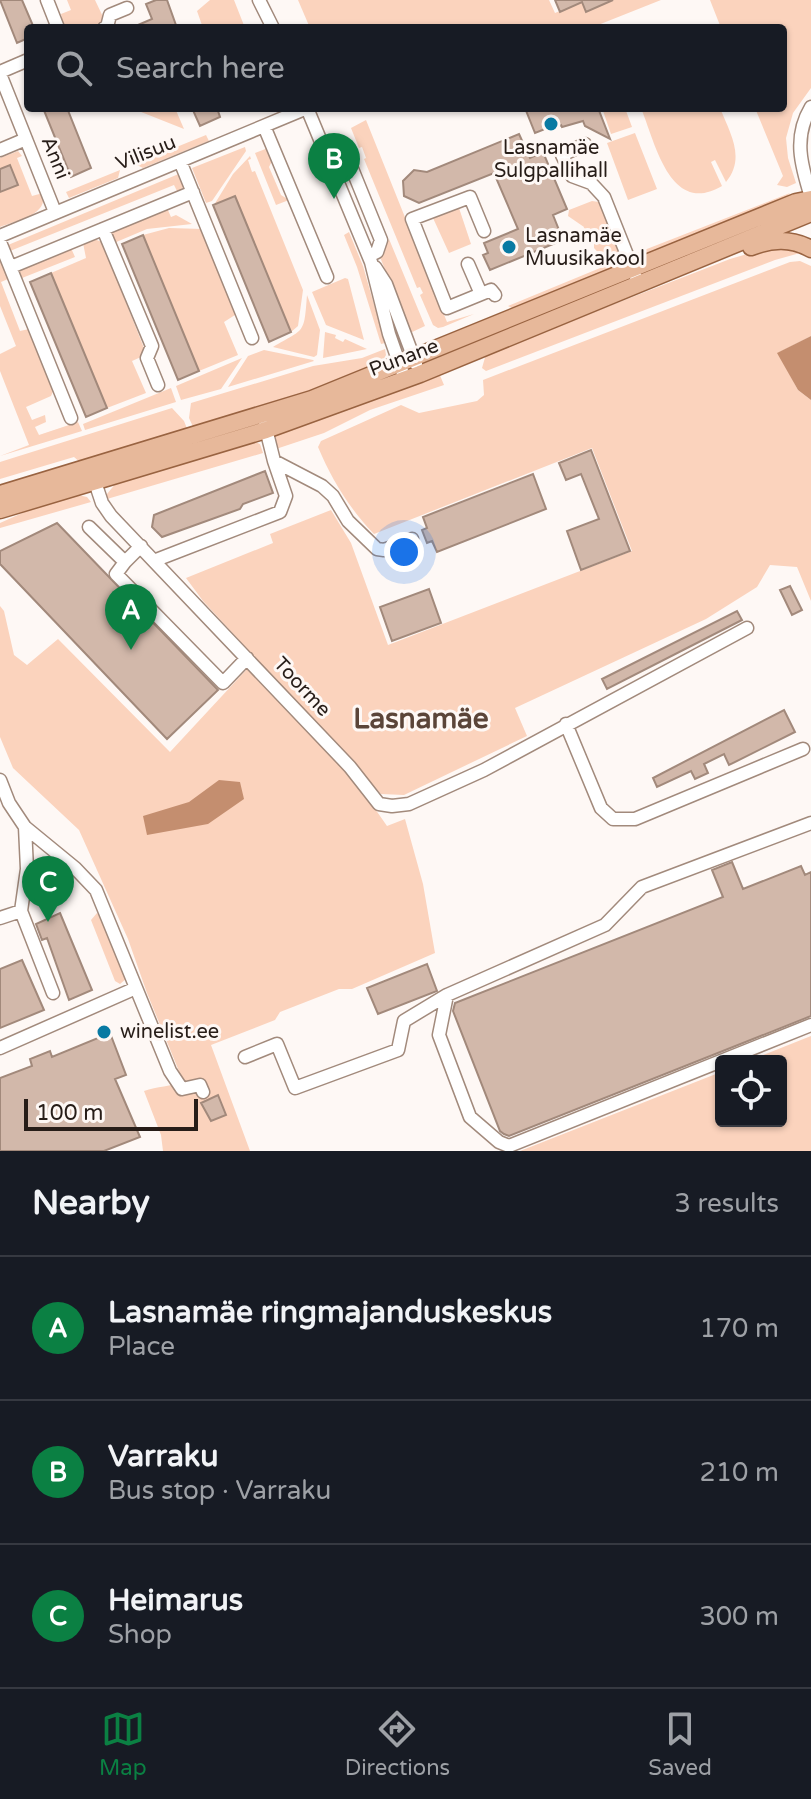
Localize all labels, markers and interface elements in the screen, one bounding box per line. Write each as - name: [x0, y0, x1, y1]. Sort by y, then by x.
- search box: [24, 24, 787, 112]
- icon: search: [52, 46, 96, 90]
- text: Search here: [116, 50, 285, 87]
- marker: Lasnamäe Sulgpallihall: [542, 115, 560, 133]
- street label: Vilisuu: [112, 130, 180, 176]
- street label: Anni: [36, 133, 74, 183]
- pin: B: [308, 133, 360, 199]
- place label: Lasnamäe Sulgpallihall: [494, 136, 608, 183]
- place label: Lasnamäe Muusikakool: [525, 224, 645, 271]
- marker: Lasnamäe Muusikakool: [500, 238, 518, 256]
- street label: Punane: [366, 334, 442, 382]
- your location: [384, 532, 424, 572]
- pin: A: [105, 584, 157, 650]
- street label: Toorme: [268, 652, 336, 722]
- district label: Lasnamäe: [353, 702, 489, 736]
- pin: C: [22, 856, 74, 922]
- place label: winelist.ee: [120, 1020, 219, 1044]
- marker: winelist.ee: [95, 1023, 113, 1041]
- map controls: [715, 1055, 787, 1127]
- button: locate: [715, 1055, 787, 1127]
- scale bar: [24, 1095, 198, 1131]
- text: 100 m: [36, 1100, 103, 1126]
- text: Nearby: [32, 1183, 150, 1224]
- text: 3 results: [674, 1188, 779, 1219]
- text: Lasnamäe ringmajanduskeskus: [108, 1294, 552, 1331]
- text: A: [48, 1313, 68, 1344]
- text: 170 m: [699, 1313, 779, 1344]
- text: Place: [108, 1331, 175, 1362]
- text: Varraku: [108, 1438, 219, 1475]
- text: B: [49, 1457, 67, 1488]
- text: 210 m: [699, 1457, 779, 1488]
- text: Bus stop · Varraku: [108, 1475, 331, 1506]
- text: Heimarus: [108, 1582, 243, 1619]
- text: C: [49, 1601, 67, 1632]
- text: 300 m: [699, 1601, 779, 1632]
- text: Shop: [108, 1619, 172, 1650]
- tab: Map: [99, 1707, 147, 1781]
- tab: Directions: [345, 1707, 450, 1781]
- tab: Saved: [648, 1707, 712, 1781]

